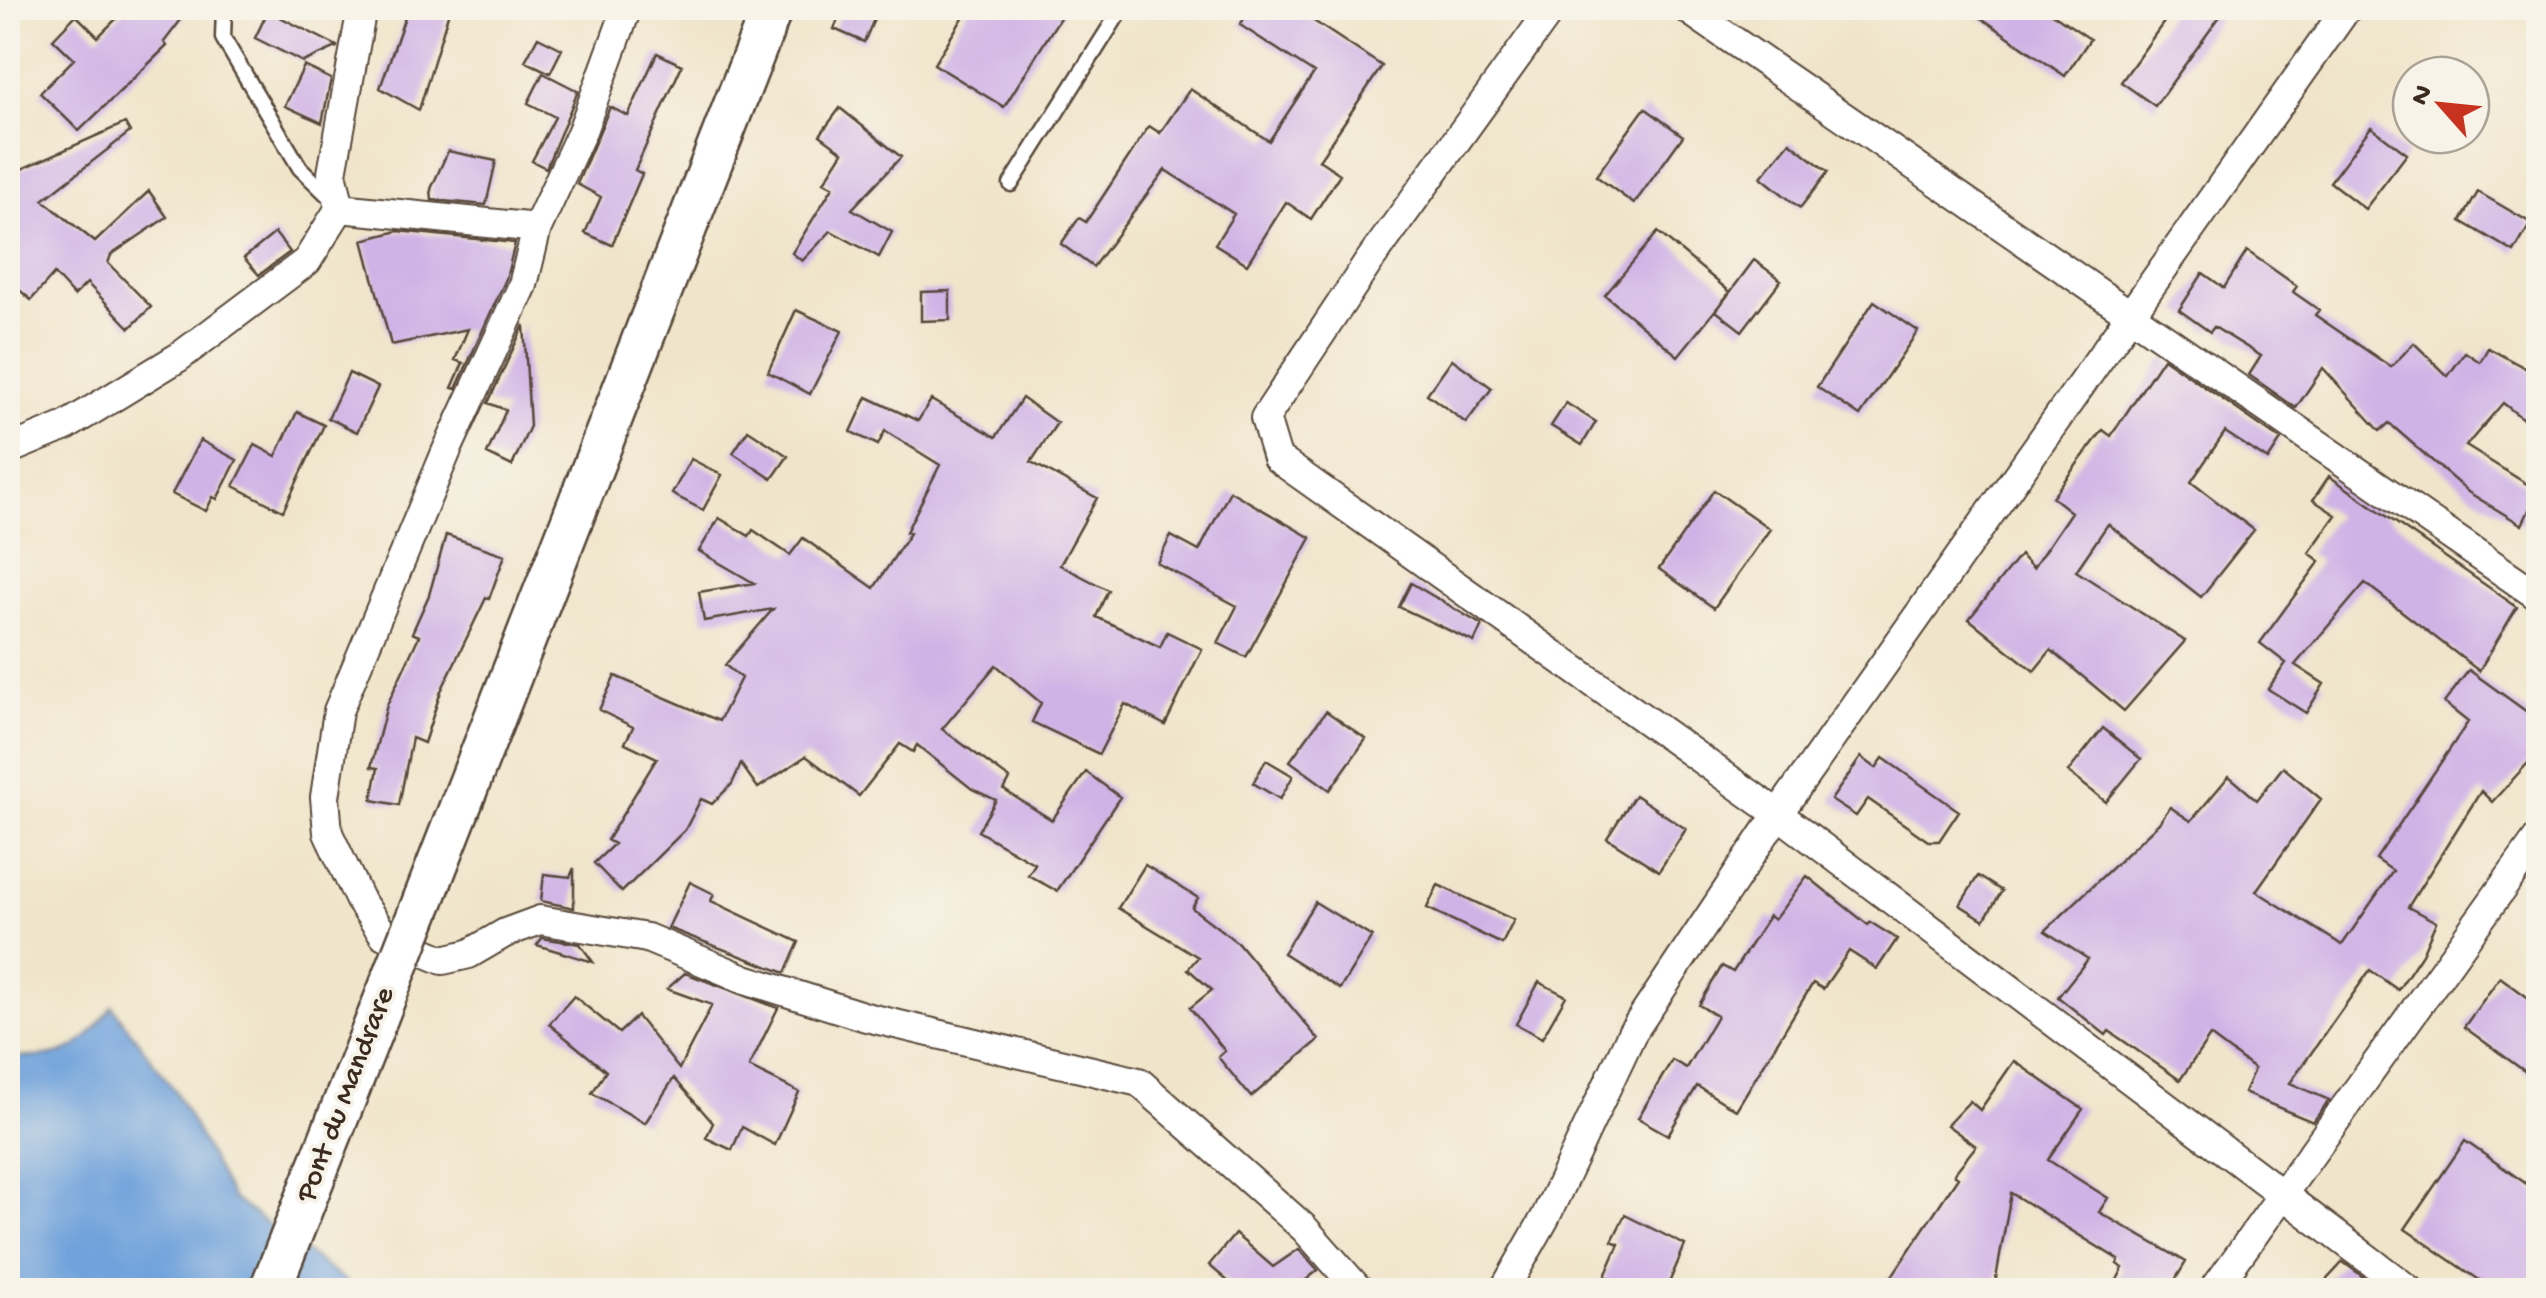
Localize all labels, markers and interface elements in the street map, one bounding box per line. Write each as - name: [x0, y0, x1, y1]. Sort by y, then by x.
- north arrow: [2391, 55, 2491, 155]
- text: N: [2404, 80, 2442, 111]
- street label: Pont du Mandrare: [290, 982, 404, 1208]

